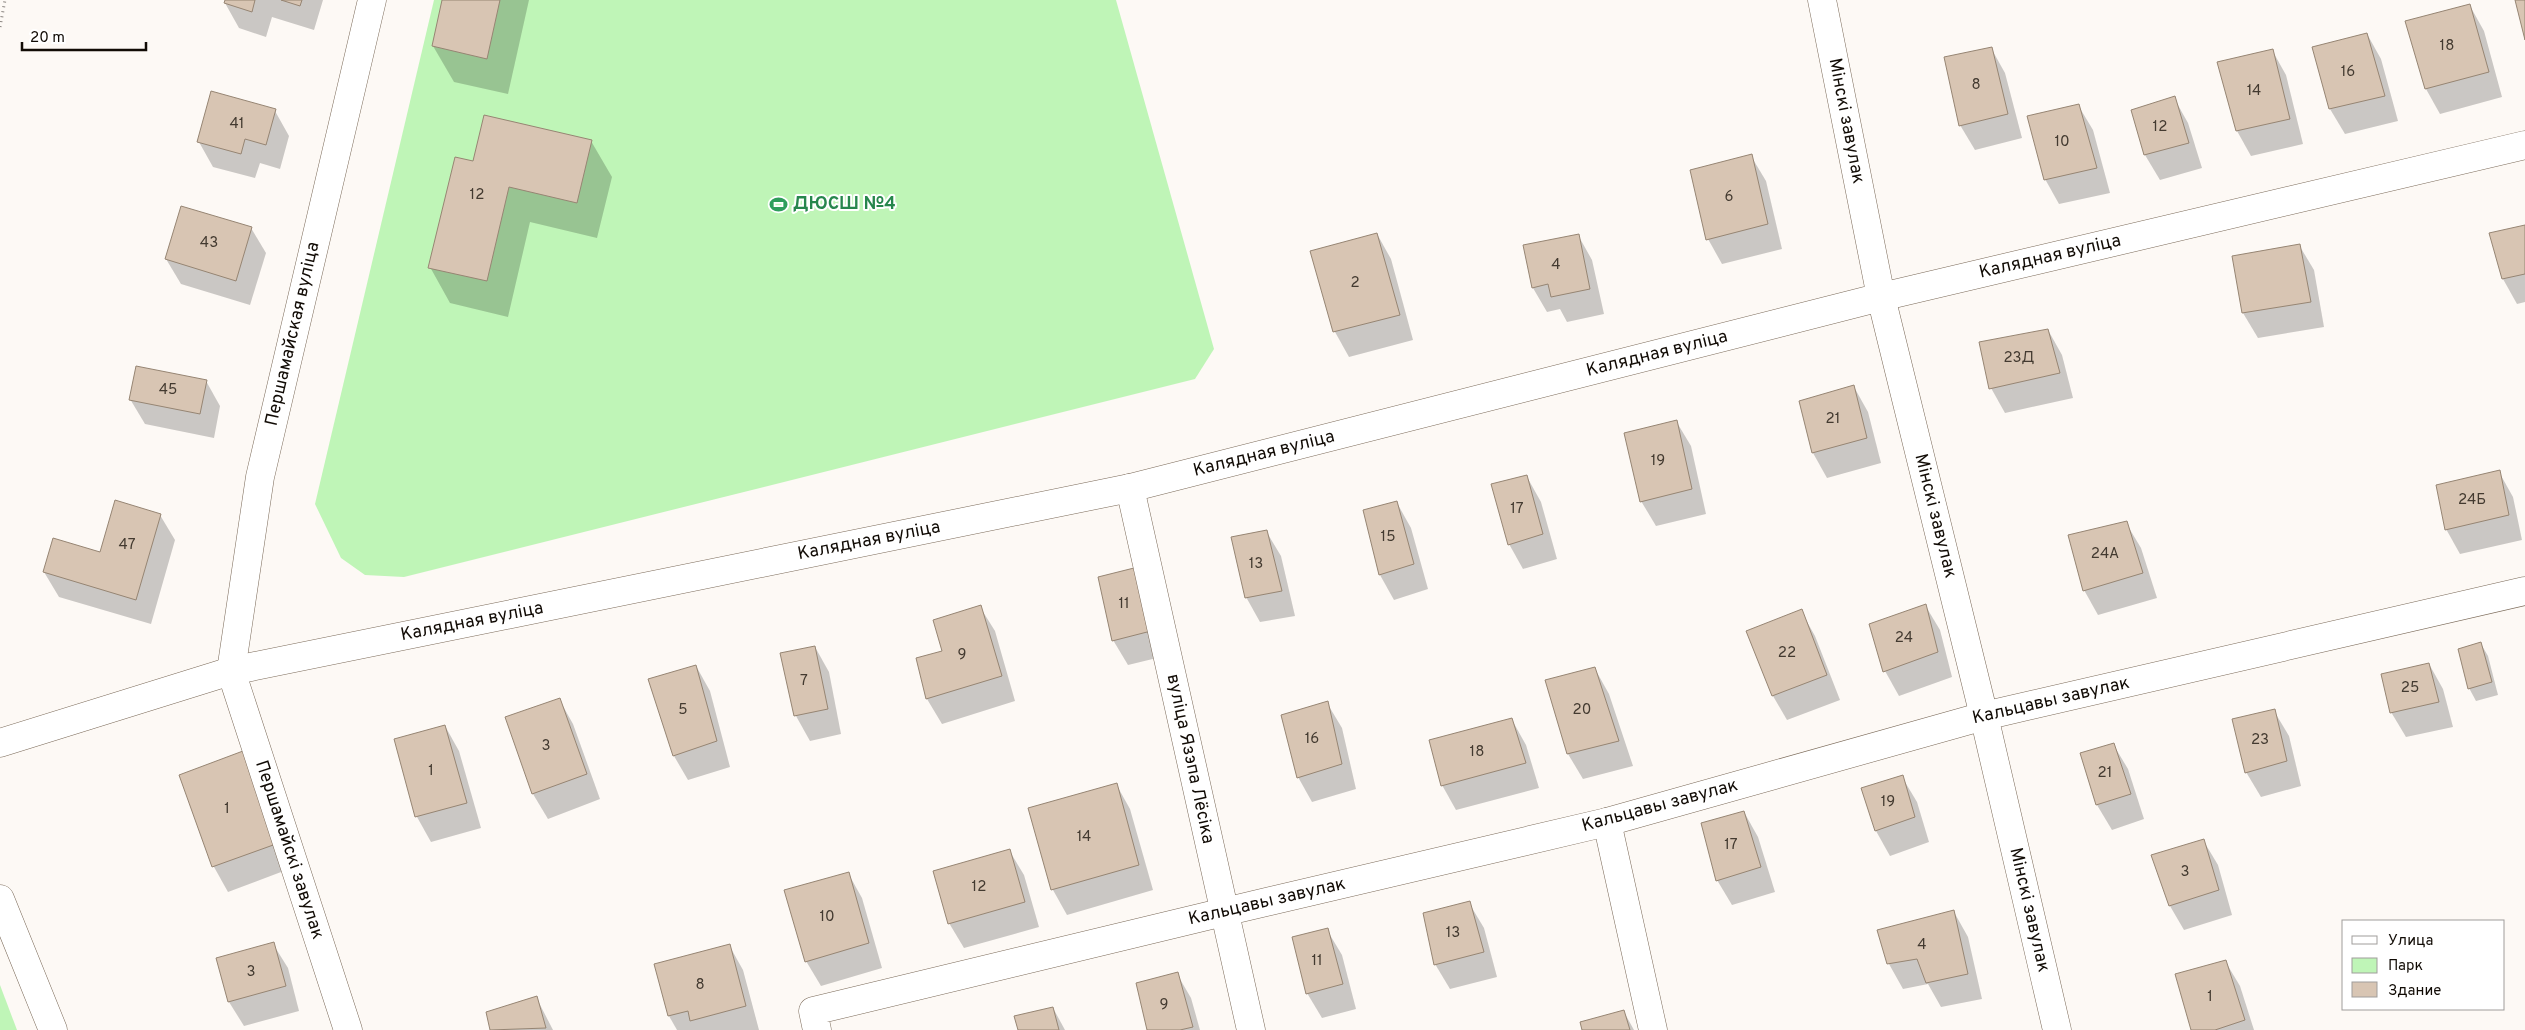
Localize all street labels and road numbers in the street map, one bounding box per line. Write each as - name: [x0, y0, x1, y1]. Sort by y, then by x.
- street label: Мінскі завулак: [1823, 56, 1869, 186]
- street label: Калядная вуліца: [1977, 229, 2123, 285]
- street label: Першамайская вуліца: [261, 240, 325, 428]
- street label: Калядная вуліца: [1584, 325, 1730, 383]
- street label: Калядная вуліца: [1191, 425, 1337, 483]
- street label: Мінскі завулак: [1908, 451, 1962, 581]
- street label: Калядная вуліца: [796, 516, 942, 566]
- street label: Калядная вуліца: [399, 597, 545, 647]
- street label: вуліца Язэпа Лёсіка: [1161, 672, 1219, 846]
- street label: Кальцавы завулак: [1970, 672, 2132, 730]
- street label: Першамайскі завулак: [249, 758, 329, 942]
- street label: Кальцавы завулак: [1579, 774, 1741, 838]
- street label: Мінскі завулак: [2003, 845, 2055, 975]
- street label: Кальцавы завулак: [1186, 873, 1348, 931]

